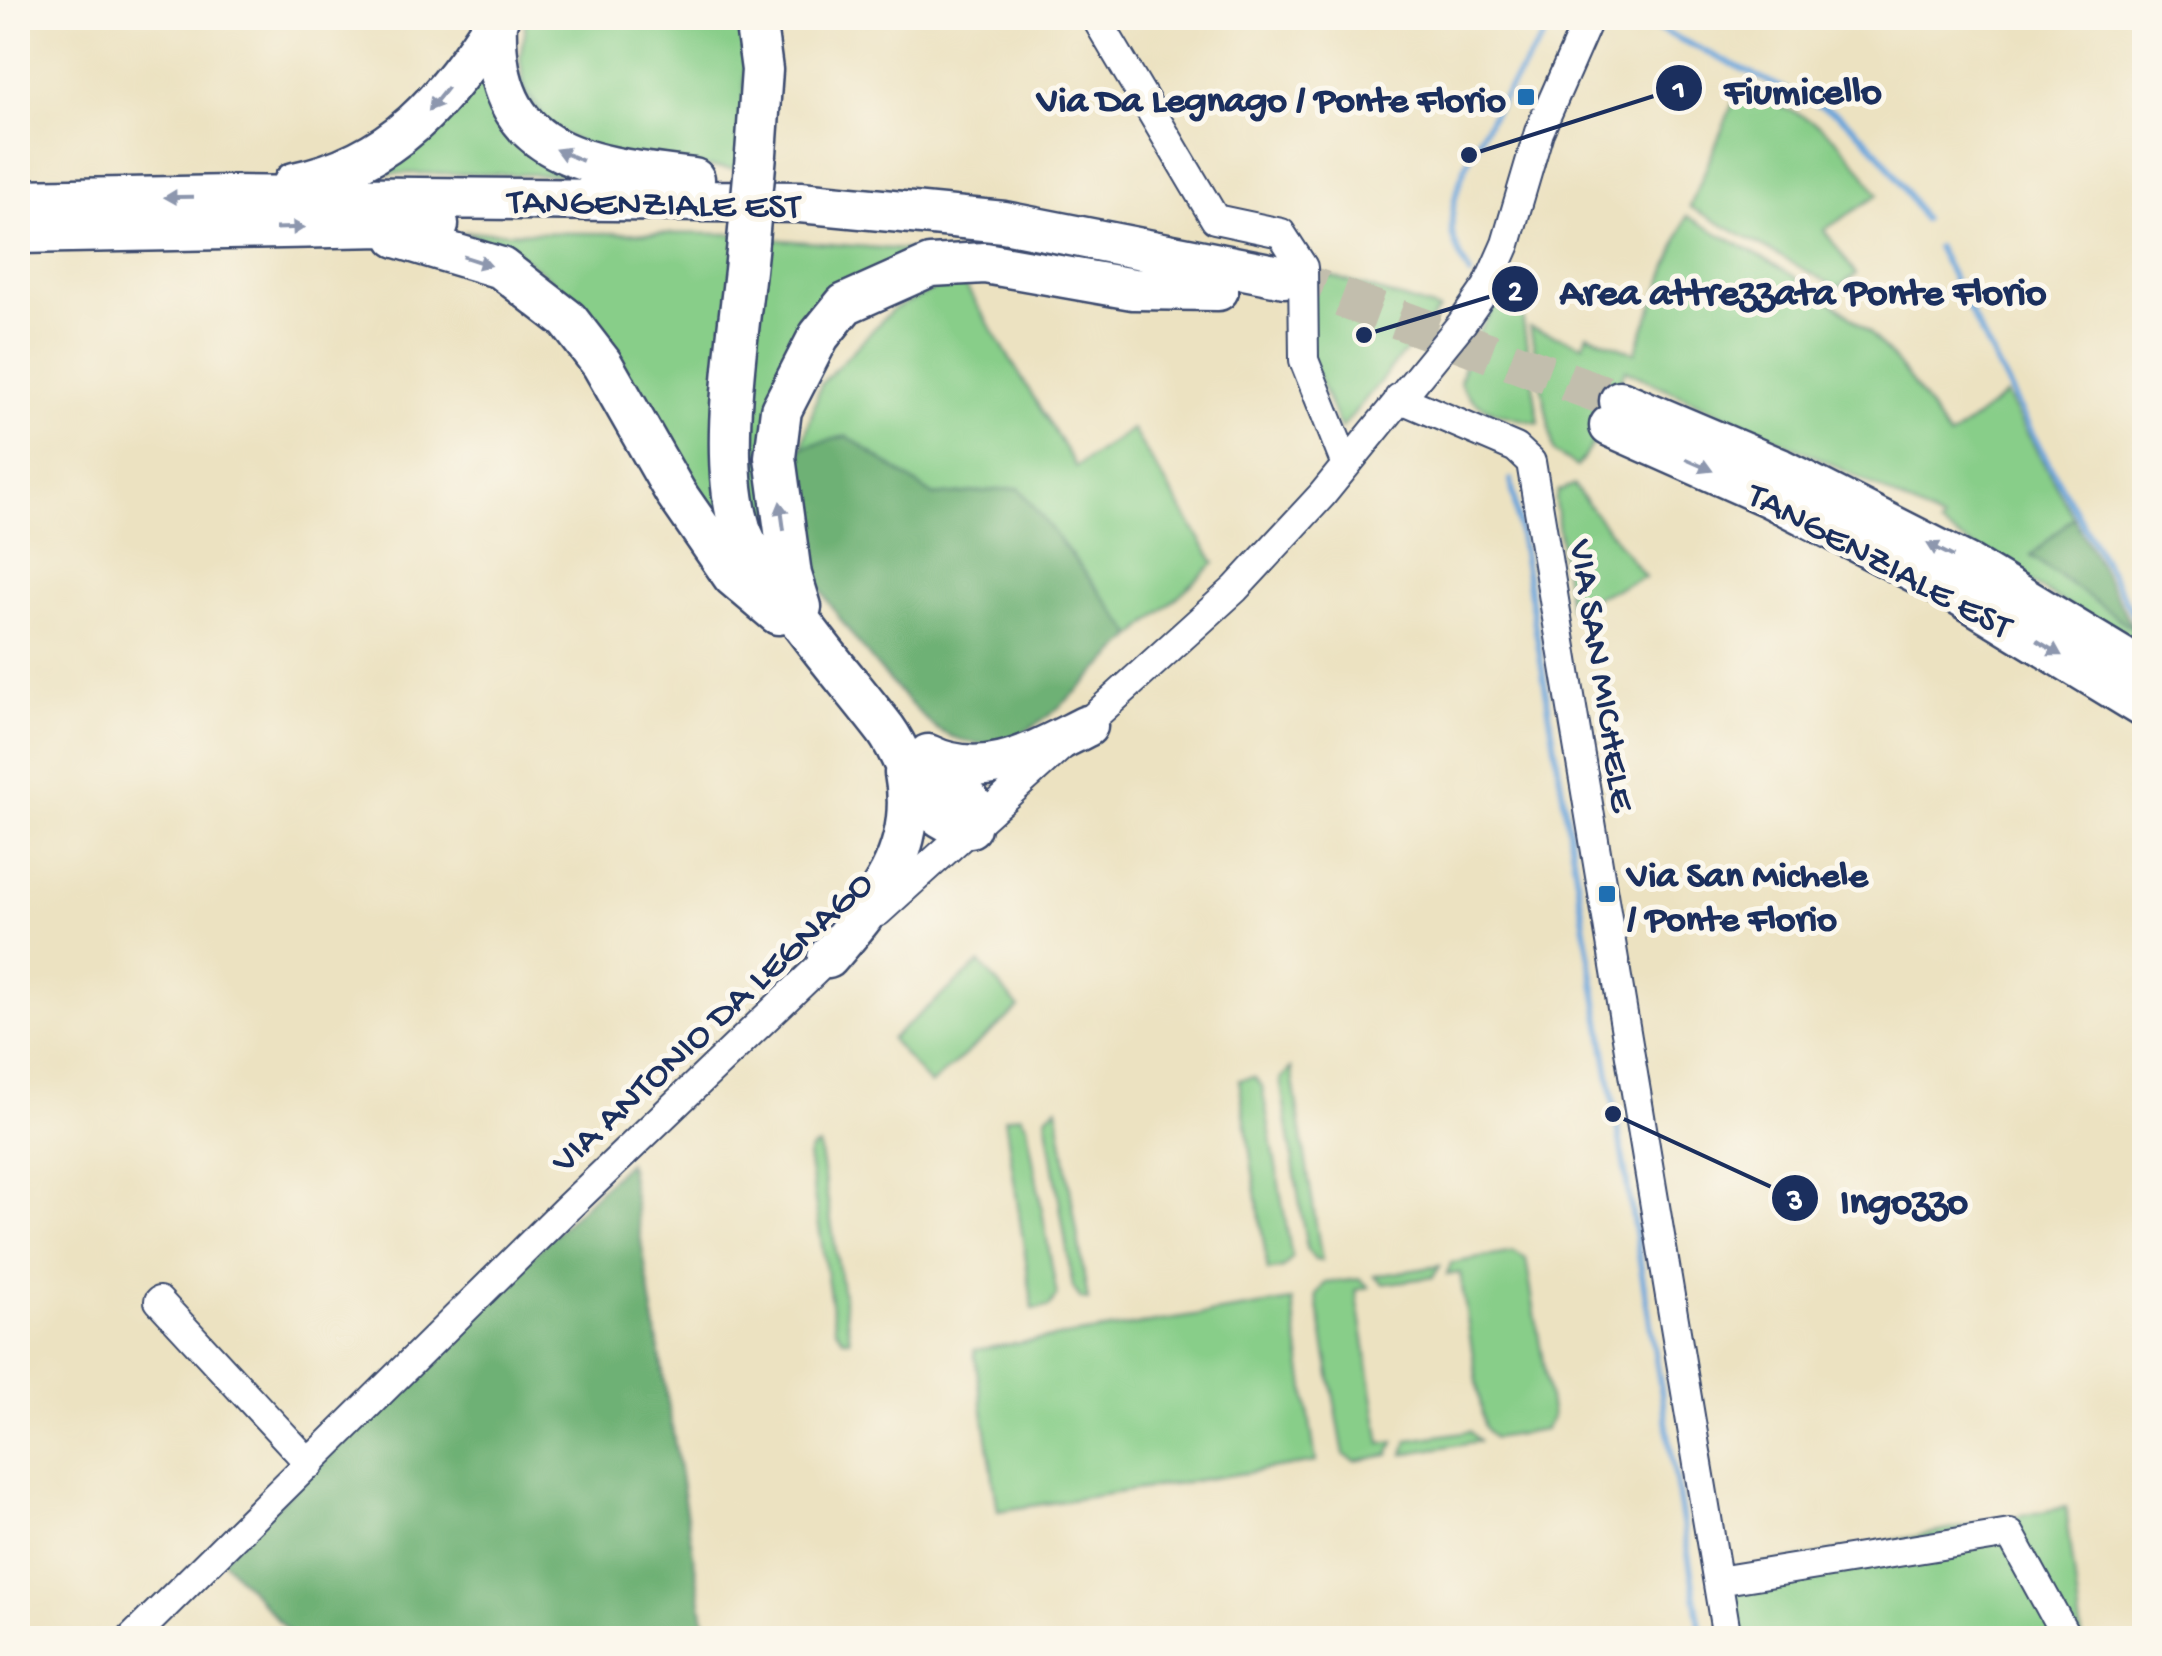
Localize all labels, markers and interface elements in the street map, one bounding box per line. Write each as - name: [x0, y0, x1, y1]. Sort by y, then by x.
- callout: Fiumicello: [1654, 53, 1902, 123]
- text: Fiumicello: [1723, 71, 1882, 118]
- text: 1: [1672, 75, 1685, 110]
- place label: Via Da Legnago / Ponte Florio: [1035, 81, 1506, 125]
- one-way arrow: [428, 86, 449, 112]
- marker: Via Da Legnago / Ponte Florio: [1515, 86, 1537, 108]
- one-way arrow: [554, 147, 584, 163]
- street label: TANGENZIALE EST: [505, 182, 802, 232]
- one-way arrow: [162, 189, 194, 205]
- one-way arrow: [274, 219, 306, 235]
- one-way arrow: [462, 254, 492, 269]
- callout: Area attrezzata Ponte Florio: [1490, 254, 2067, 324]
- text: Area attrezzata Ponte Florio: [1558, 272, 2047, 319]
- text: 2: [1508, 277, 1523, 312]
- one-way arrow: [1684, 457, 1714, 473]
- street label: TANGENZIALE EST: [1737, 474, 2019, 652]
- one-way arrow: [773, 499, 789, 531]
- street label: VIA SAN MICHELE: [1556, 536, 1642, 816]
- one-way arrow: [1925, 542, 1954, 559]
- one-way arrow: [2035, 639, 2063, 656]
- place label: Via San Michele / Ponte Florio: [1625, 856, 1869, 944]
- street label: VIA ANTONIO DA LEGNAGO: [543, 864, 884, 1186]
- marker: Via San Michele / Ponte Florio: [1596, 883, 1618, 905]
- callout: Ingozzo: [1770, 1163, 1988, 1233]
- text: Ingozzo: [1840, 1181, 1968, 1228]
- text: 3: [1786, 1186, 1803, 1221]

